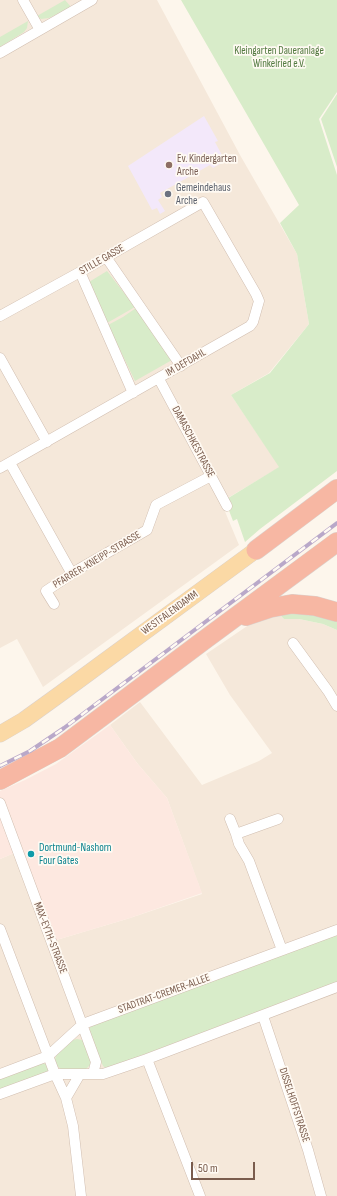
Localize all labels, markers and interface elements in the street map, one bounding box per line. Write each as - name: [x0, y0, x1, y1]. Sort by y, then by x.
- park label: Kleingarten Daueranlage Winkelried e.V.: [234, 44, 324, 70]
- place label: Ev. Kindergarten Arche: [177, 152, 237, 178]
- marker: Ev. Kindergarten Arche: [164, 160, 174, 170]
- place label: Gemeindehaus Arche: [176, 181, 231, 207]
- marker: Gemeindehaus Arche: [163, 189, 173, 199]
- street label: STILLE GASSE: [77, 242, 127, 278]
- street label: IM DEFDAHL: [163, 346, 209, 380]
- street label: DAMASCHKESTRASSE: [169, 404, 217, 480]
- street label: PFARRER-KNEIPP-STRASSE: [51, 529, 143, 591]
- street label: WESTFALENDAMM: [139, 588, 201, 638]
- place label: Dortmund-Nashorn Four Gates: [39, 841, 112, 867]
- marker: Dortmund-Nashorn Four Gates: [26, 849, 36, 859]
- street label: MAX-EYTH-STRASSE: [30, 900, 70, 976]
- street label: STADTRAT-CREMER-ALLEE: [116, 971, 212, 1017]
- street label: DISSELHOFFSTRASSE: [276, 1066, 312, 1144]
- scale bar: [193, 1154, 257, 1180]
- text: 50 m: [198, 1161, 218, 1176]

